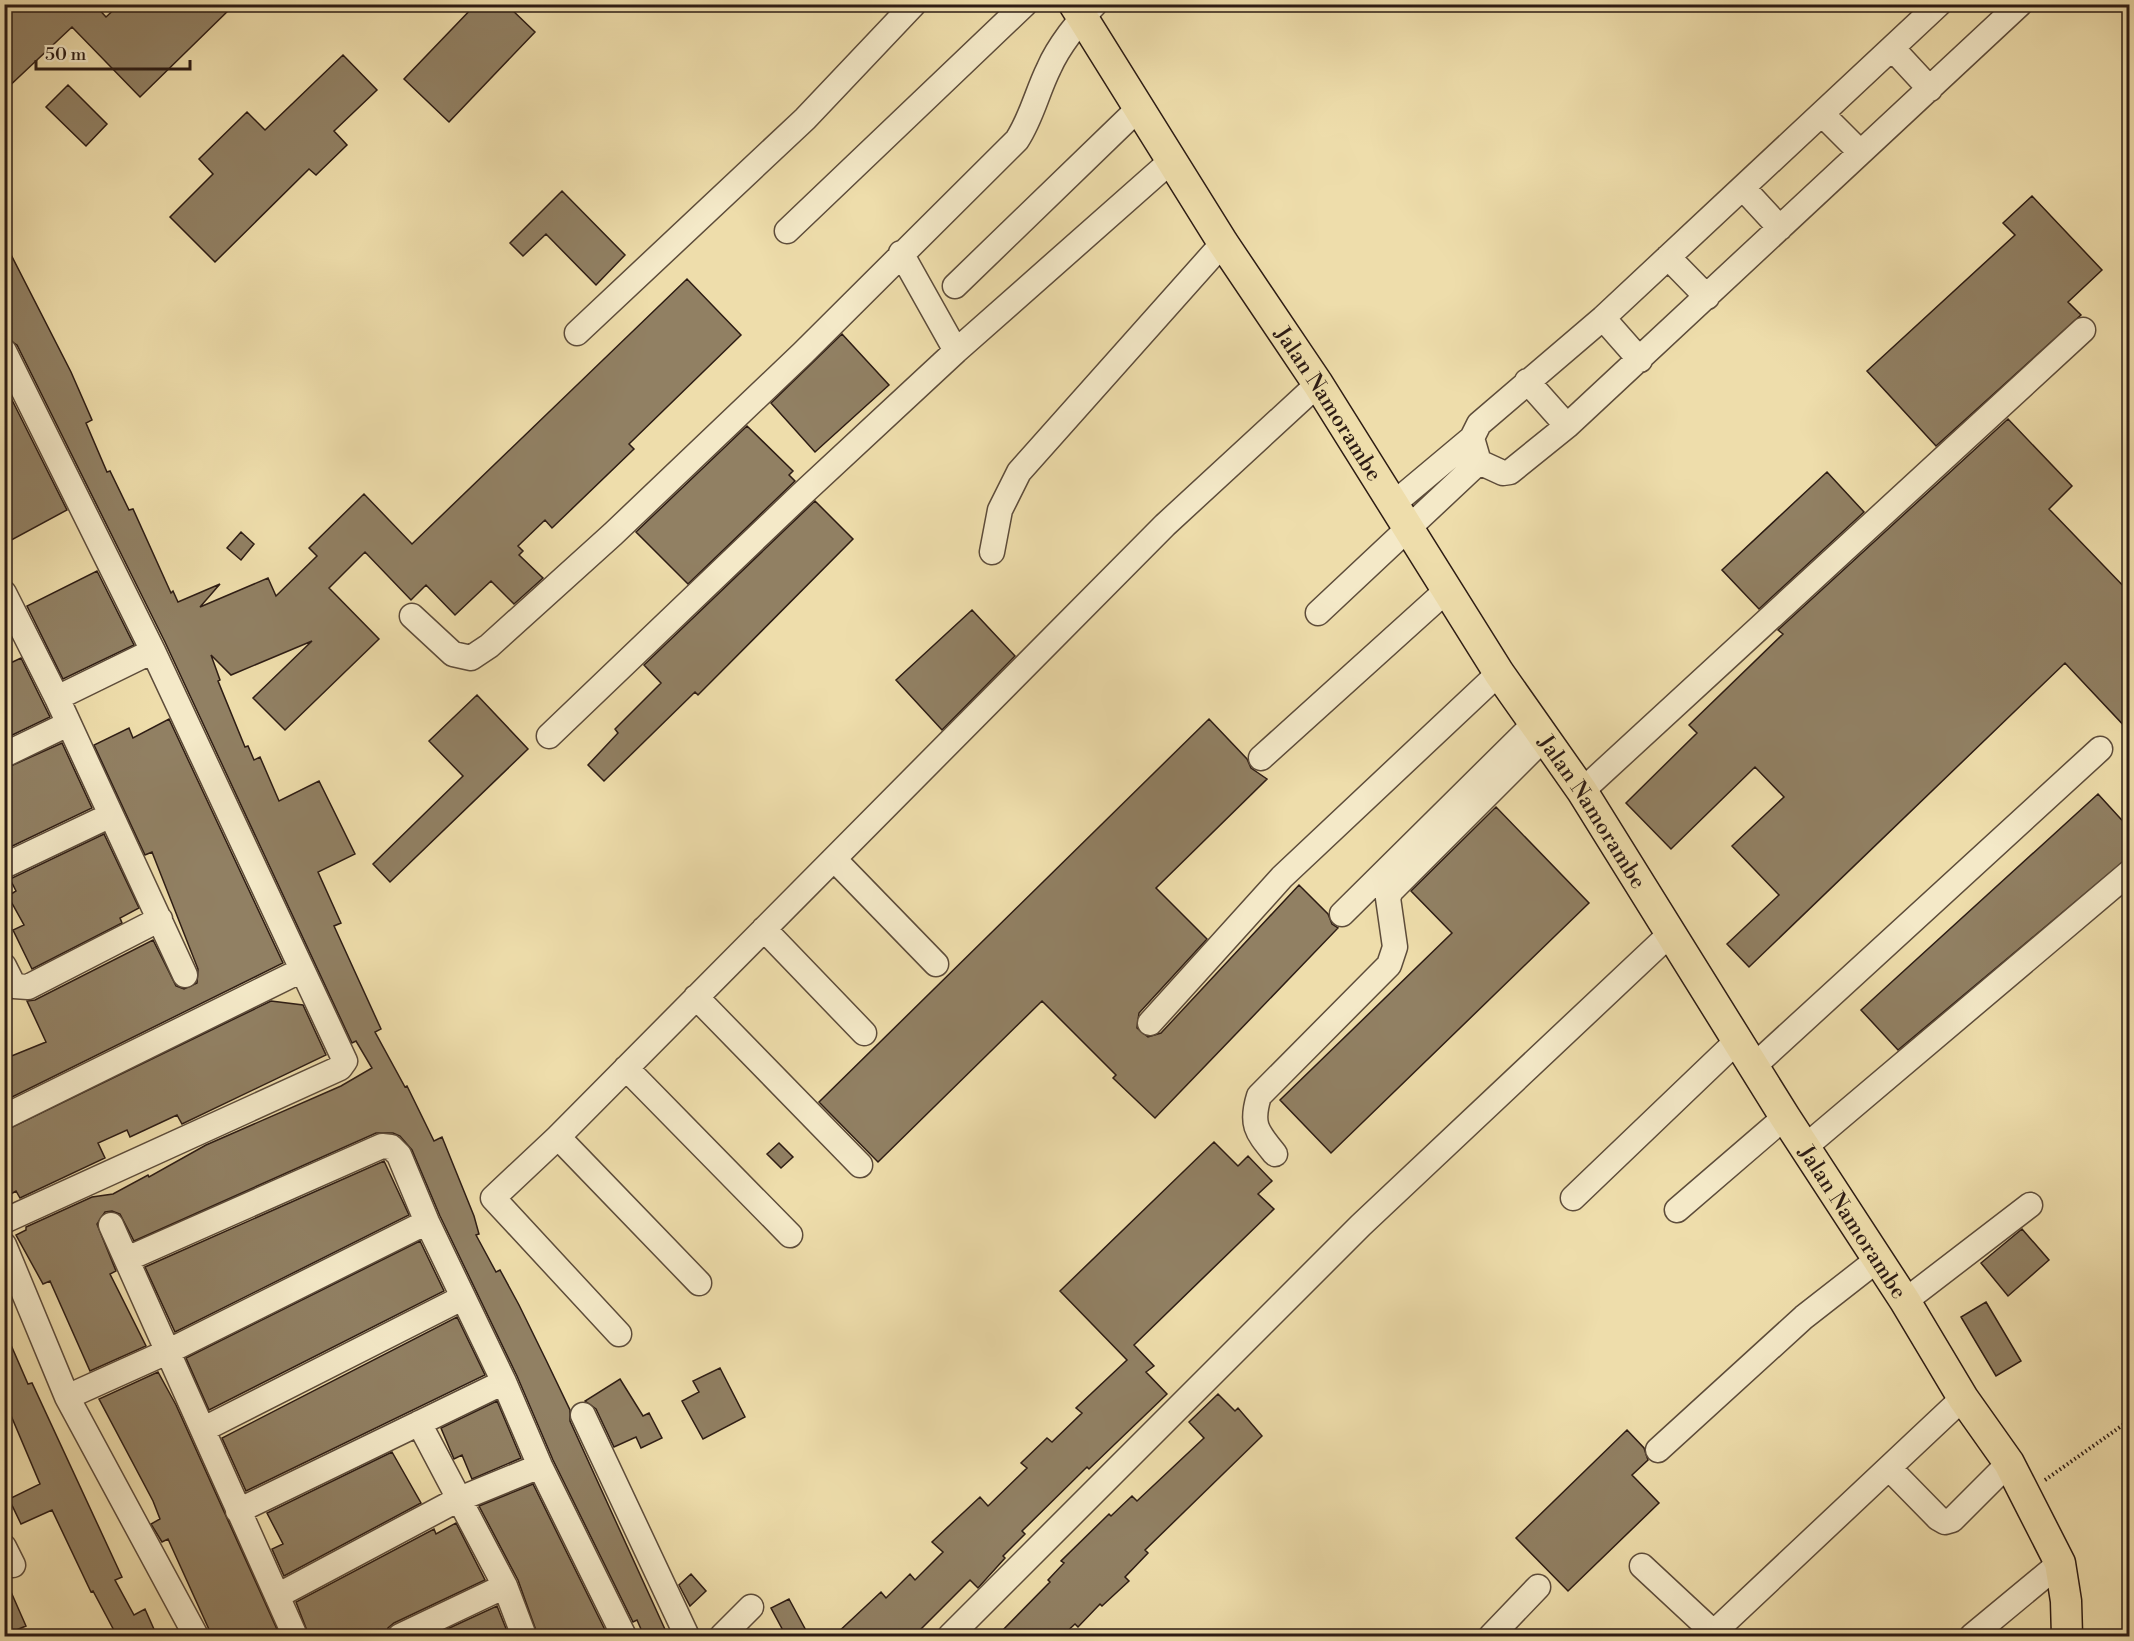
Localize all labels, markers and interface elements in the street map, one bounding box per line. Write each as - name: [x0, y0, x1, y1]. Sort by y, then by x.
- scale bar: [36, 33, 190, 71]
- text: 50 m: [45, 43, 87, 66]
- street label: Jalan Namorambe: [1268, 321, 1387, 486]
- street label: Jalan Namorambe: [1531, 729, 1651, 894]
- street label: Jalan Namorambe: [1792, 1140, 1912, 1305]

